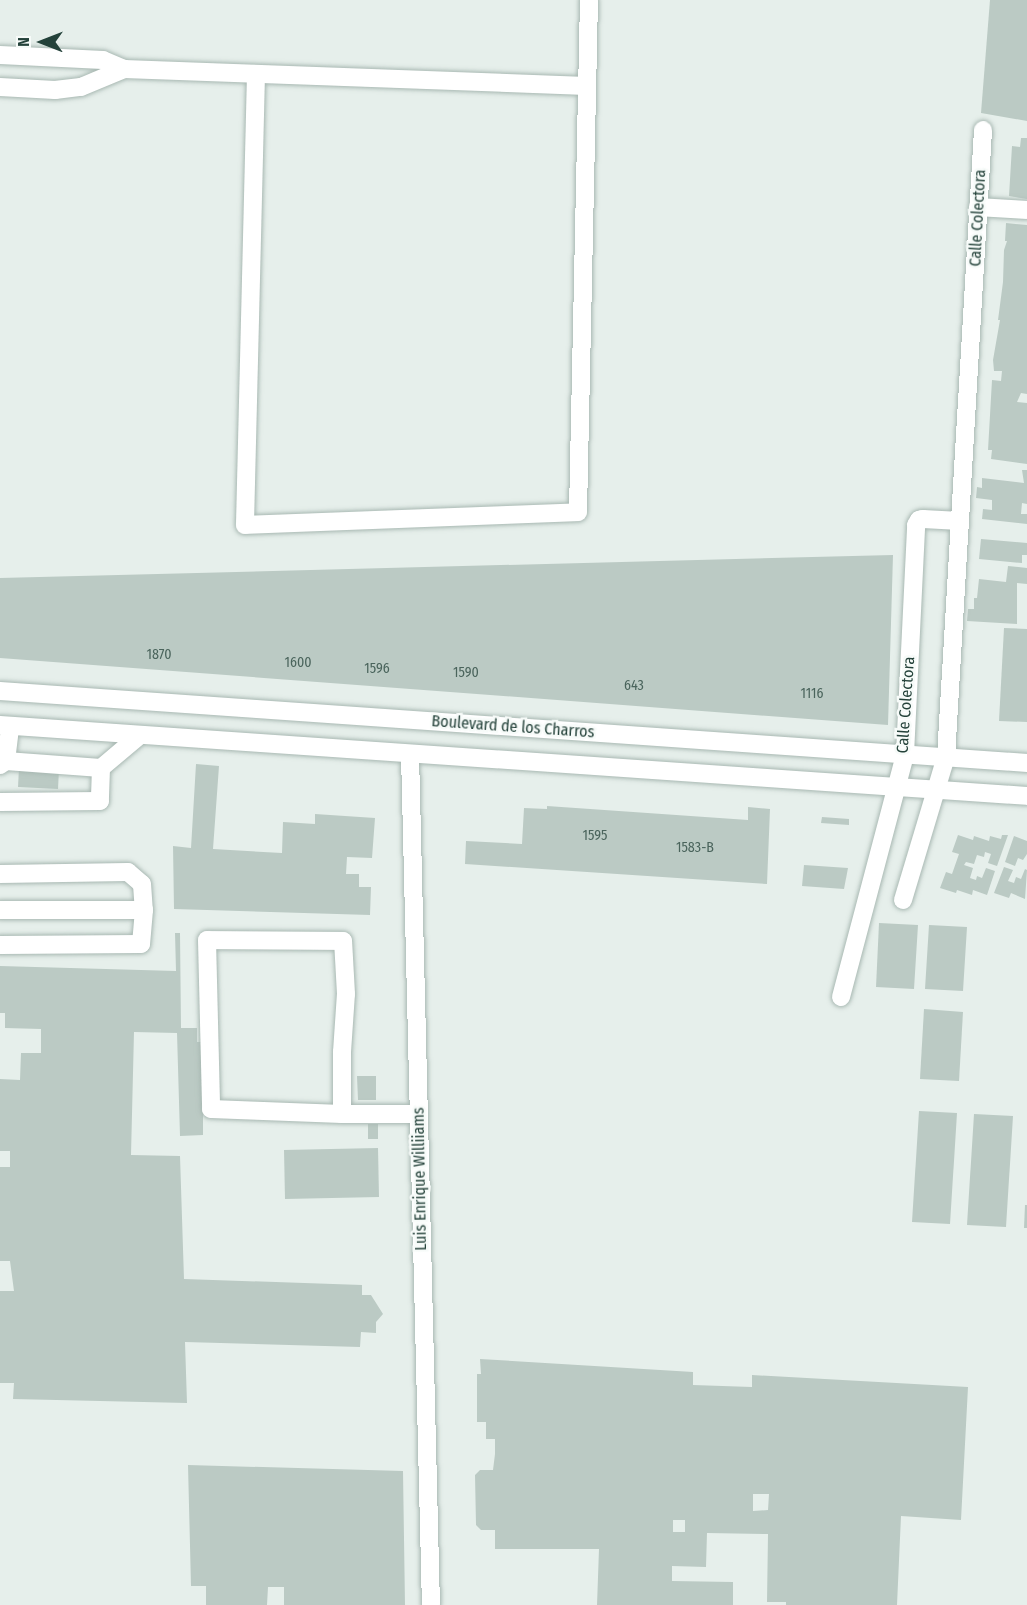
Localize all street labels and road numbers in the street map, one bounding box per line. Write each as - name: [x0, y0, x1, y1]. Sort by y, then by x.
- street label: Calle Colectora: [966, 169, 990, 267]
- street label: Calle Colectora: [893, 656, 919, 754]
- street label: Boulevard de los Charros: [431, 712, 595, 742]
- street label: Luis Enrique Williiams: [409, 1107, 431, 1251]

